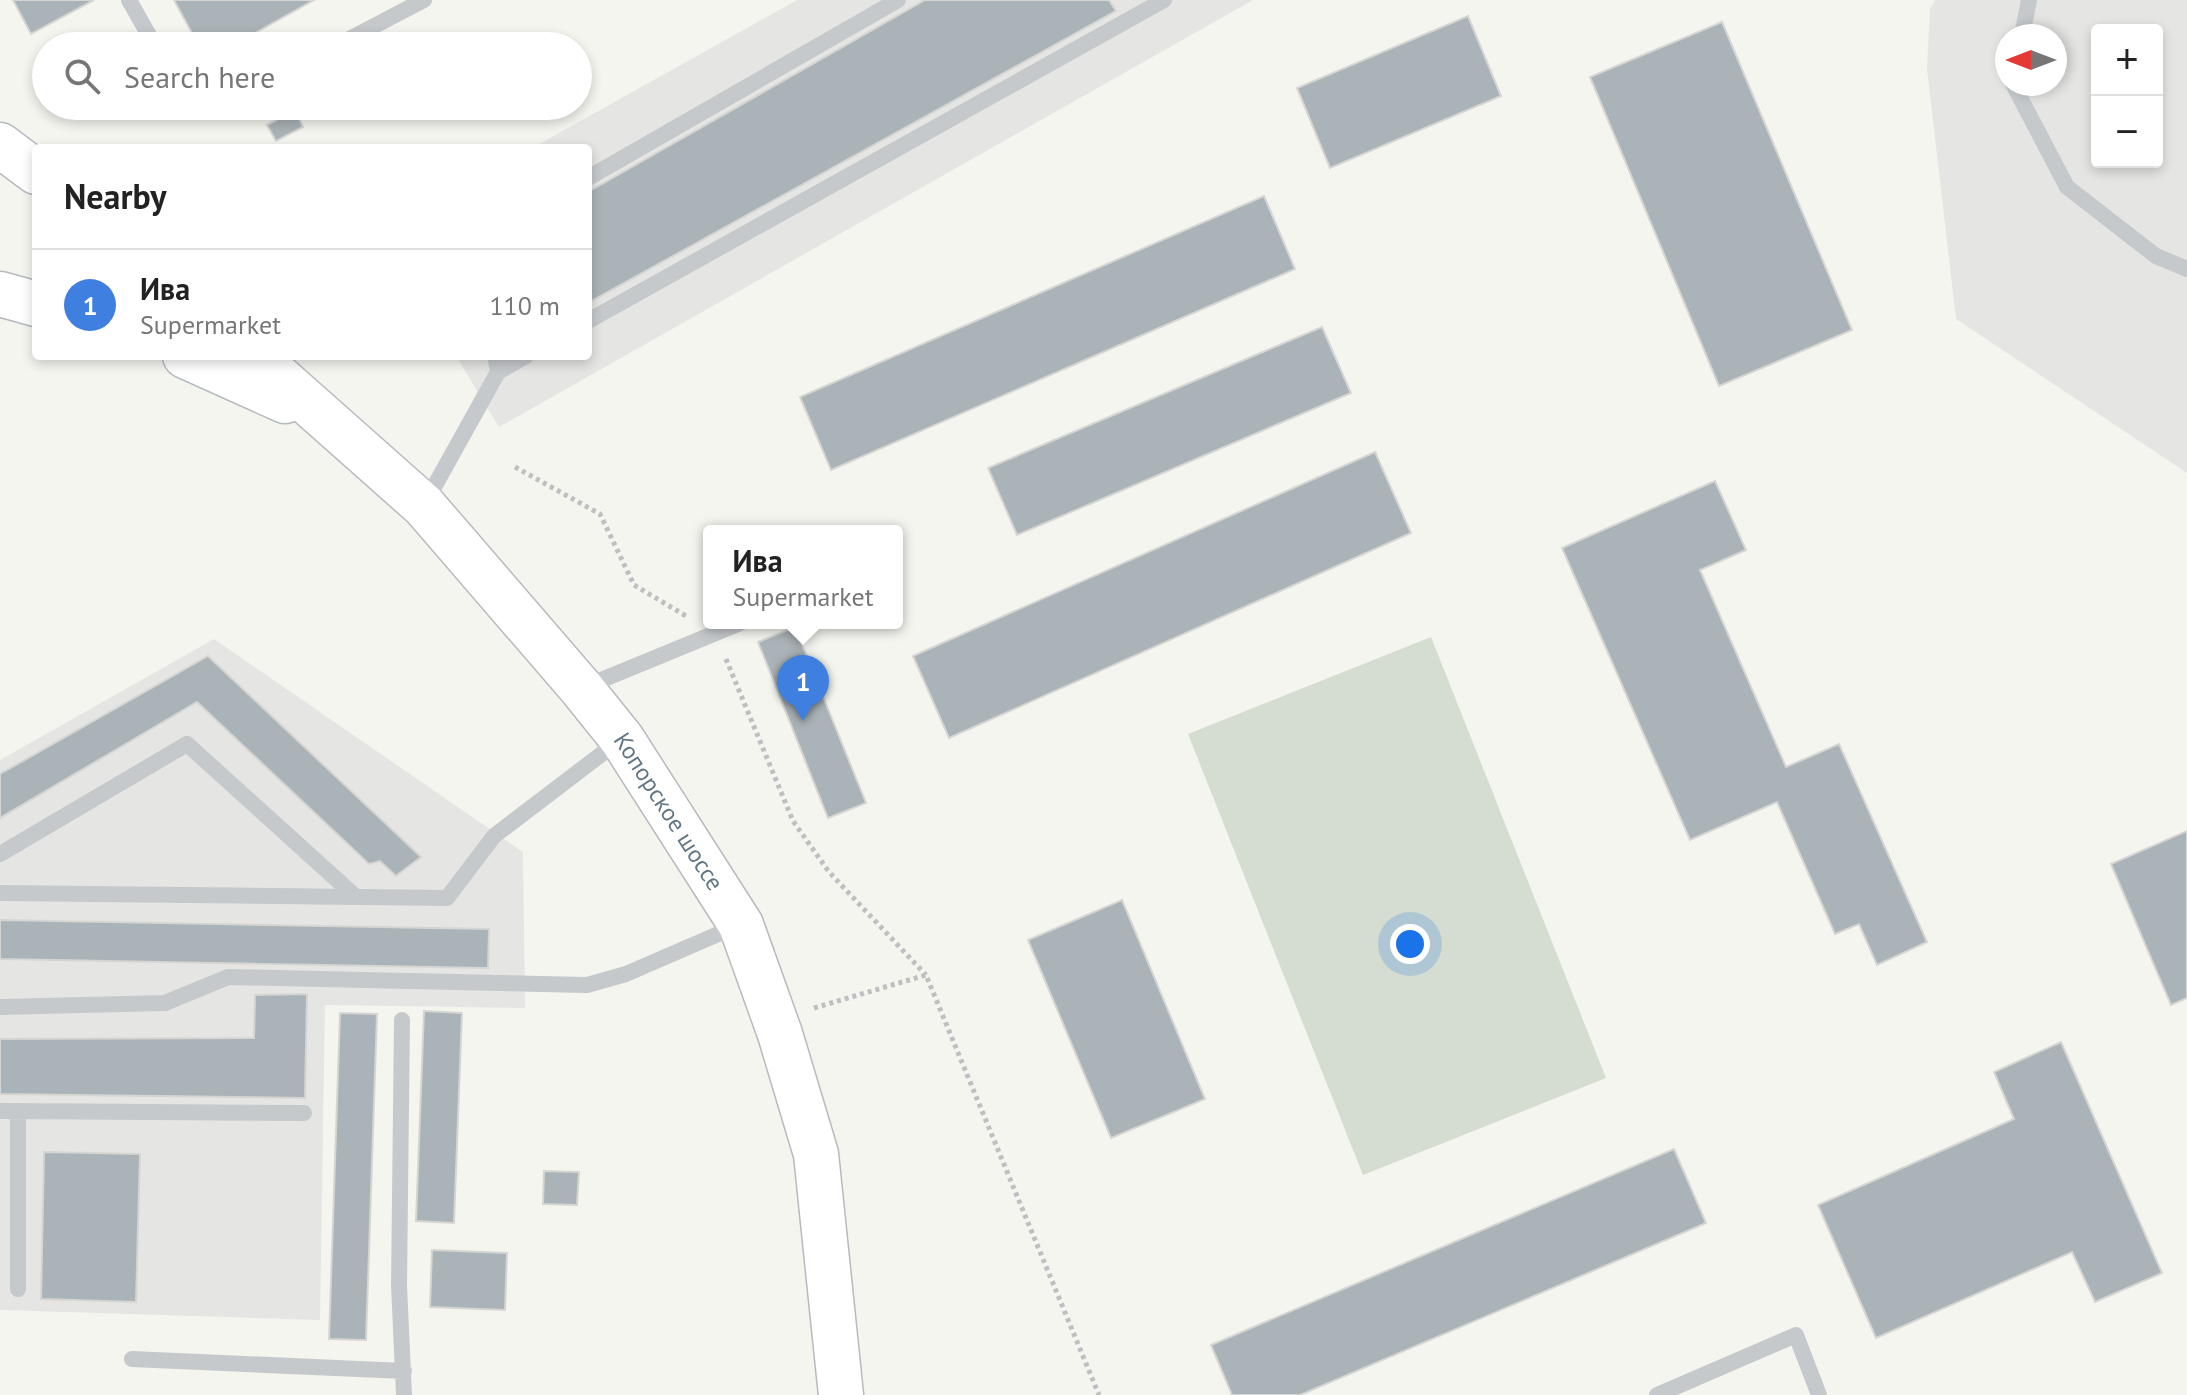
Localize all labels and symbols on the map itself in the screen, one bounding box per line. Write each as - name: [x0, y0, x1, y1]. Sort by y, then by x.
- north arrow: [1995, 24, 2067, 96]
- pin: 1: [777, 655, 829, 721]
- street label: Копорское шоссе: [607, 727, 731, 896]
- your location: [1390, 924, 1430, 964]

